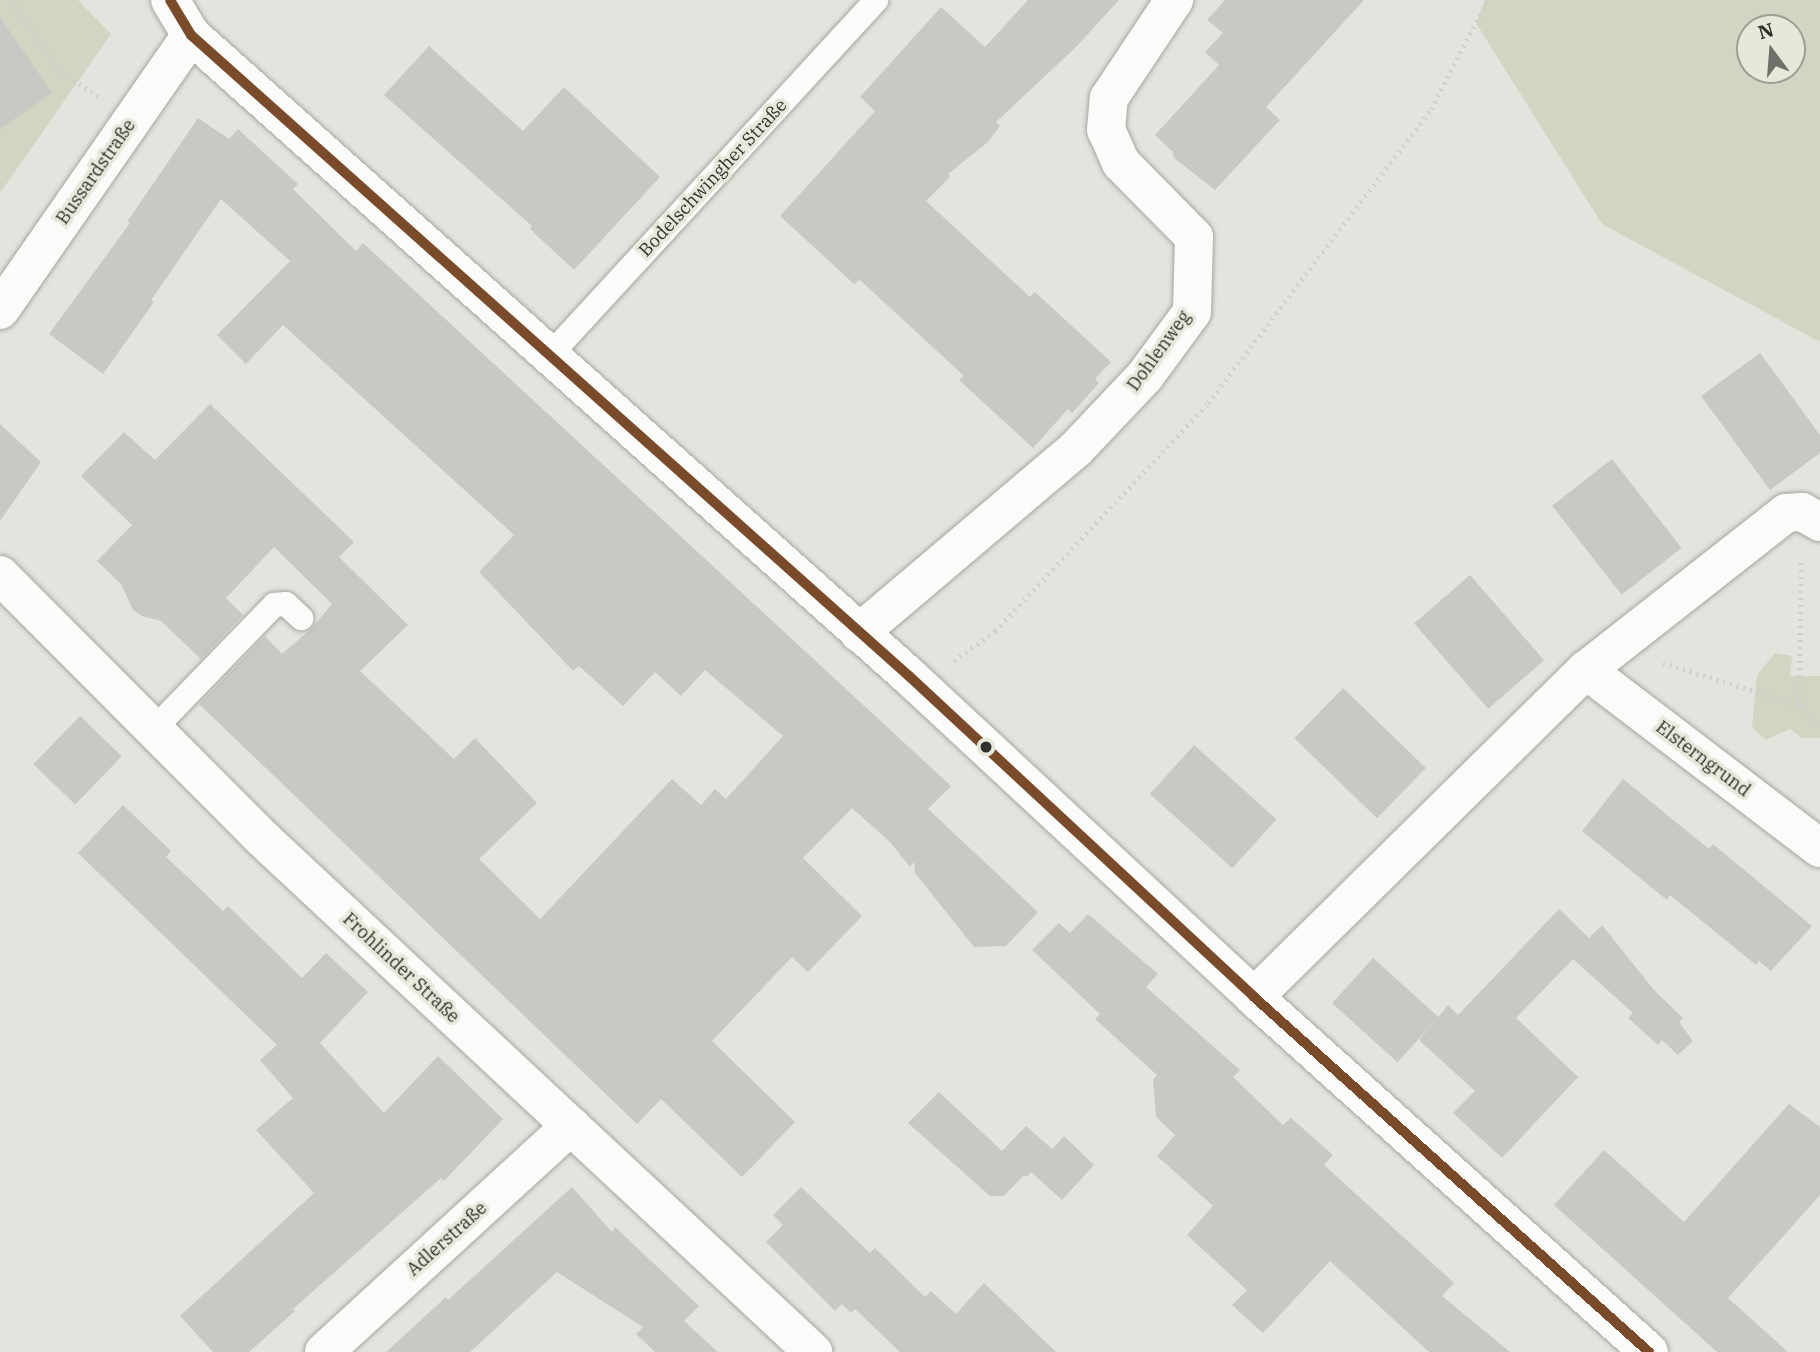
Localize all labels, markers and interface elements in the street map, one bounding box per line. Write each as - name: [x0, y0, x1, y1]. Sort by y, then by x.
- north arrow: [1736, 14, 1806, 84]
- text: N: [1755, 17, 1776, 44]
- street label: Bodelschwingher Straße: [634, 95, 792, 261]
- street label: Bussardstraße: [52, 115, 140, 229]
- street label: Dohlenweg: [1123, 307, 1195, 395]
- street label: Elsterngrund: [1651, 716, 1755, 802]
- unlabelled marker: [979, 740, 993, 754]
- street label: Frohlinder Straße: [338, 908, 464, 1028]
- street label: Adlerstraße: [403, 1197, 491, 1281]

